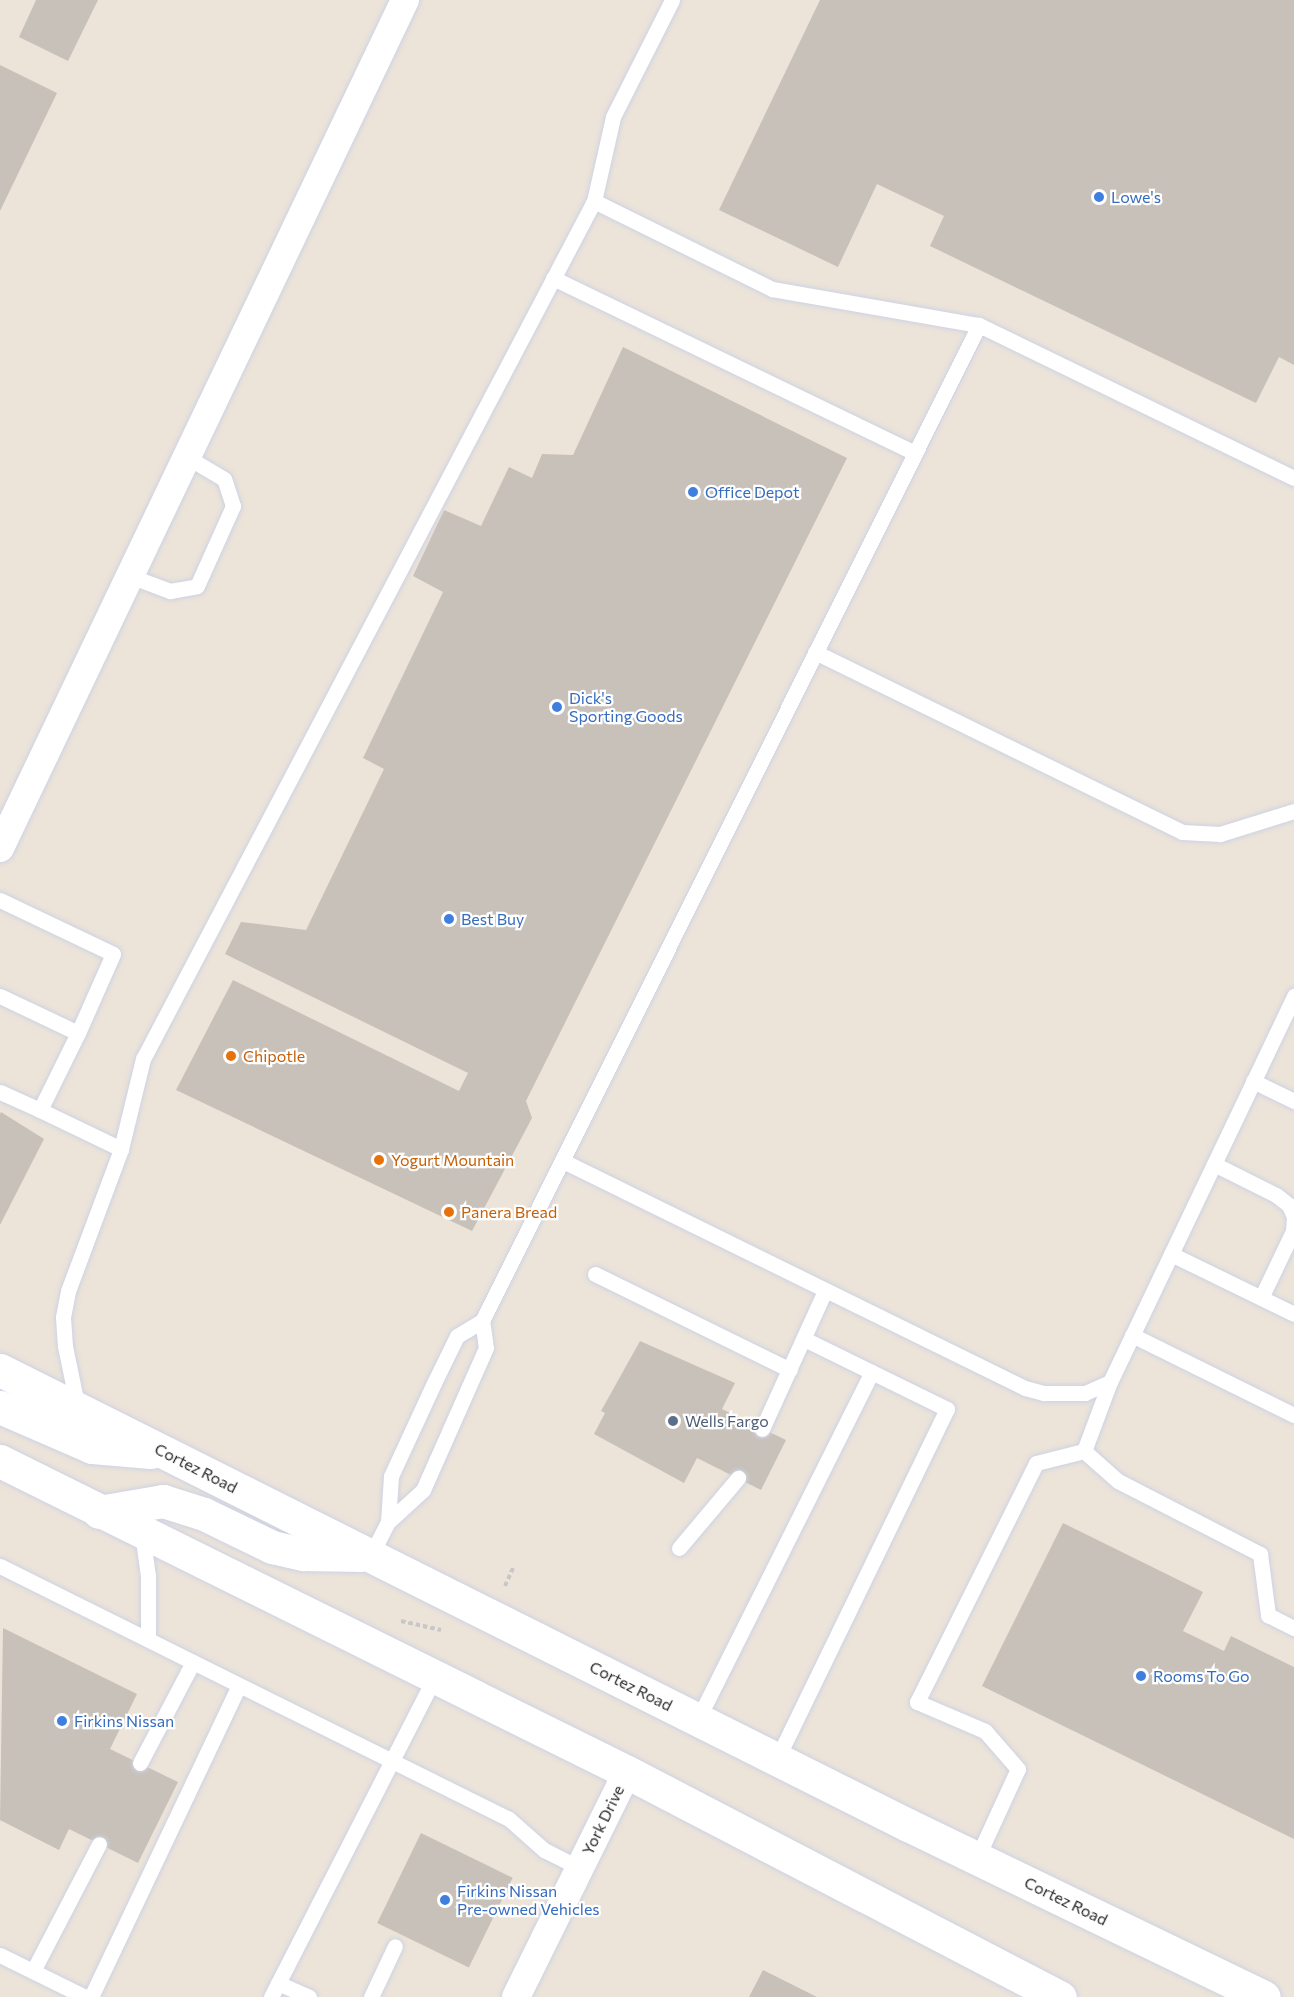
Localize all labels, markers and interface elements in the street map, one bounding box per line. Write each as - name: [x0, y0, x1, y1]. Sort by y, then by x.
- place label: Lowe's: [1111, 187, 1161, 207]
- marker: Lowe's: [1092, 190, 1106, 204]
- place label: Office Depot: [705, 482, 800, 502]
- marker: Office Depot: [686, 485, 700, 499]
- place label: Dick's Sporting Goods: [569, 688, 683, 726]
- marker: Dick's Sporting Goods: [550, 700, 564, 714]
- place label: Best Buy: [461, 909, 524, 929]
- marker: Best Buy: [442, 912, 456, 926]
- place label: Chipotle: [243, 1046, 305, 1066]
- marker: Chipotle: [224, 1049, 238, 1063]
- place label: Yogurt Mountain: [391, 1150, 514, 1170]
- marker: Yogurt Mountain: [372, 1153, 386, 1167]
- place label: Panera Bread: [461, 1202, 557, 1222]
- marker: Panera Bread: [442, 1205, 456, 1219]
- place label: Wells Fargo: [685, 1411, 769, 1431]
- marker: Wells Fargo: [666, 1414, 680, 1428]
- street label: Cortez Road: [151, 1439, 241, 1497]
- street label: Cortez Road: [586, 1657, 676, 1715]
- place label: Rooms To Go: [1153, 1666, 1250, 1686]
- marker: Rooms To Go: [1134, 1669, 1148, 1683]
- place label: Firkins Nissan: [74, 1711, 174, 1731]
- marker: Firkins Nissan: [55, 1714, 69, 1728]
- street label: York Drive: [578, 1782, 628, 1858]
- street label: Cortez Road: [1021, 1873, 1111, 1929]
- place label: Firkins Nissan Pre-owned Vehicles: [457, 1881, 600, 1919]
- marker: Firkins Nissan Pre-owned Vehicles: [438, 1893, 452, 1907]

